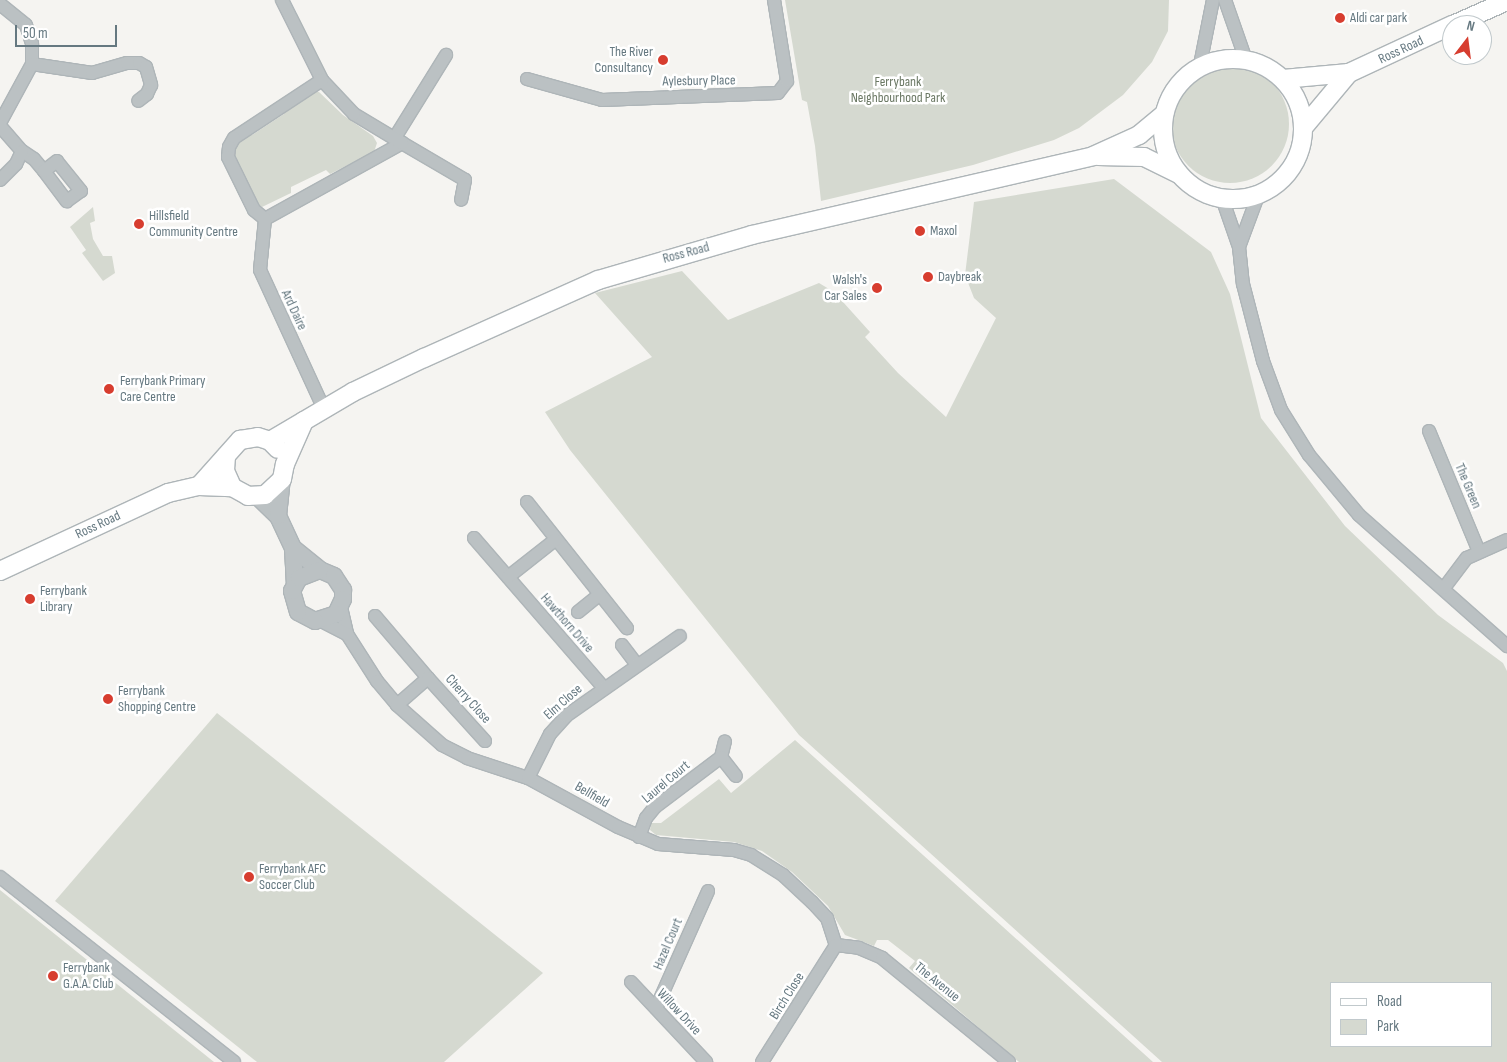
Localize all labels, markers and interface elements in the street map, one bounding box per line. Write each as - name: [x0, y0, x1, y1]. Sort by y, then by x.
- place label: Aldi car park: [1350, 10, 1407, 26]
- marker: Aldi car park: [1334, 12, 1346, 24]
- scale bar: [18, 15, 120, 47]
- north arrow: [1442, 15, 1492, 65]
- text: N: [1465, 17, 1477, 35]
- text: 50 m: [23, 24, 48, 43]
- street label: Ross Road: [1376, 32, 1426, 68]
- place label: The River Consultancy: [595, 44, 653, 76]
- marker: The River Consultancy: [657, 54, 669, 66]
- street label: Aylesbury Place: [662, 72, 736, 90]
- park label: Ferrybank Neighbourhood Park: [851, 74, 945, 106]
- place label: Hillsfield Community Centre: [149, 208, 238, 240]
- marker: Hillsfield Community Centre: [133, 218, 145, 230]
- place label: Maxol: [930, 223, 957, 239]
- marker: Maxol: [914, 225, 926, 237]
- street label: Ross Road: [661, 239, 711, 267]
- place label: Daybreak: [938, 269, 981, 285]
- marker: Daybreak: [922, 271, 934, 283]
- place label: Walsh's Car Sales: [824, 272, 867, 304]
- marker: Walsh's Car Sales: [871, 282, 883, 294]
- street label: Ard Daire: [277, 287, 311, 333]
- place label: Ferrybank Primary Care Centre: [120, 373, 205, 406]
- marker: Ferrybank Primary Care Centre: [102, 382, 116, 396]
- street label: The Green: [1451, 461, 1485, 511]
- street label: Ross Road: [73, 507, 123, 543]
- place label: Ferrybank Library: [40, 583, 87, 616]
- street label: Hawthorn Drive: [537, 590, 597, 656]
- marker: Ferrybank Library: [24, 593, 36, 605]
- street label: Cherry Close: [442, 671, 494, 727]
- street label: Elm Close: [540, 681, 586, 723]
- place label: Ferrybank Shopping Centre: [118, 683, 196, 716]
- marker: Ferrybank Shopping Centre: [102, 693, 114, 705]
- street label: Laurel Court: [639, 757, 693, 807]
- street label: Bellfield: [572, 778, 612, 812]
- place label: Ferrybank AFC Soccer Club: [259, 861, 326, 894]
- marker: Ferrybank AFC Soccer Club: [243, 871, 255, 883]
- street label: Hazel Court: [650, 916, 686, 972]
- street label: The Avenue: [911, 959, 963, 1005]
- place label: Ferrybank G.A.A. Club: [63, 960, 114, 992]
- street label: Birch Close: [766, 969, 808, 1023]
- marker: Ferrybank G.A.A. Club: [47, 970, 59, 982]
- legend: [1330, 982, 1492, 1047]
- street label: Willow Drive: [653, 985, 705, 1039]
- text: Road: [1377, 992, 1402, 1011]
- text: Park: [1377, 1017, 1399, 1036]

